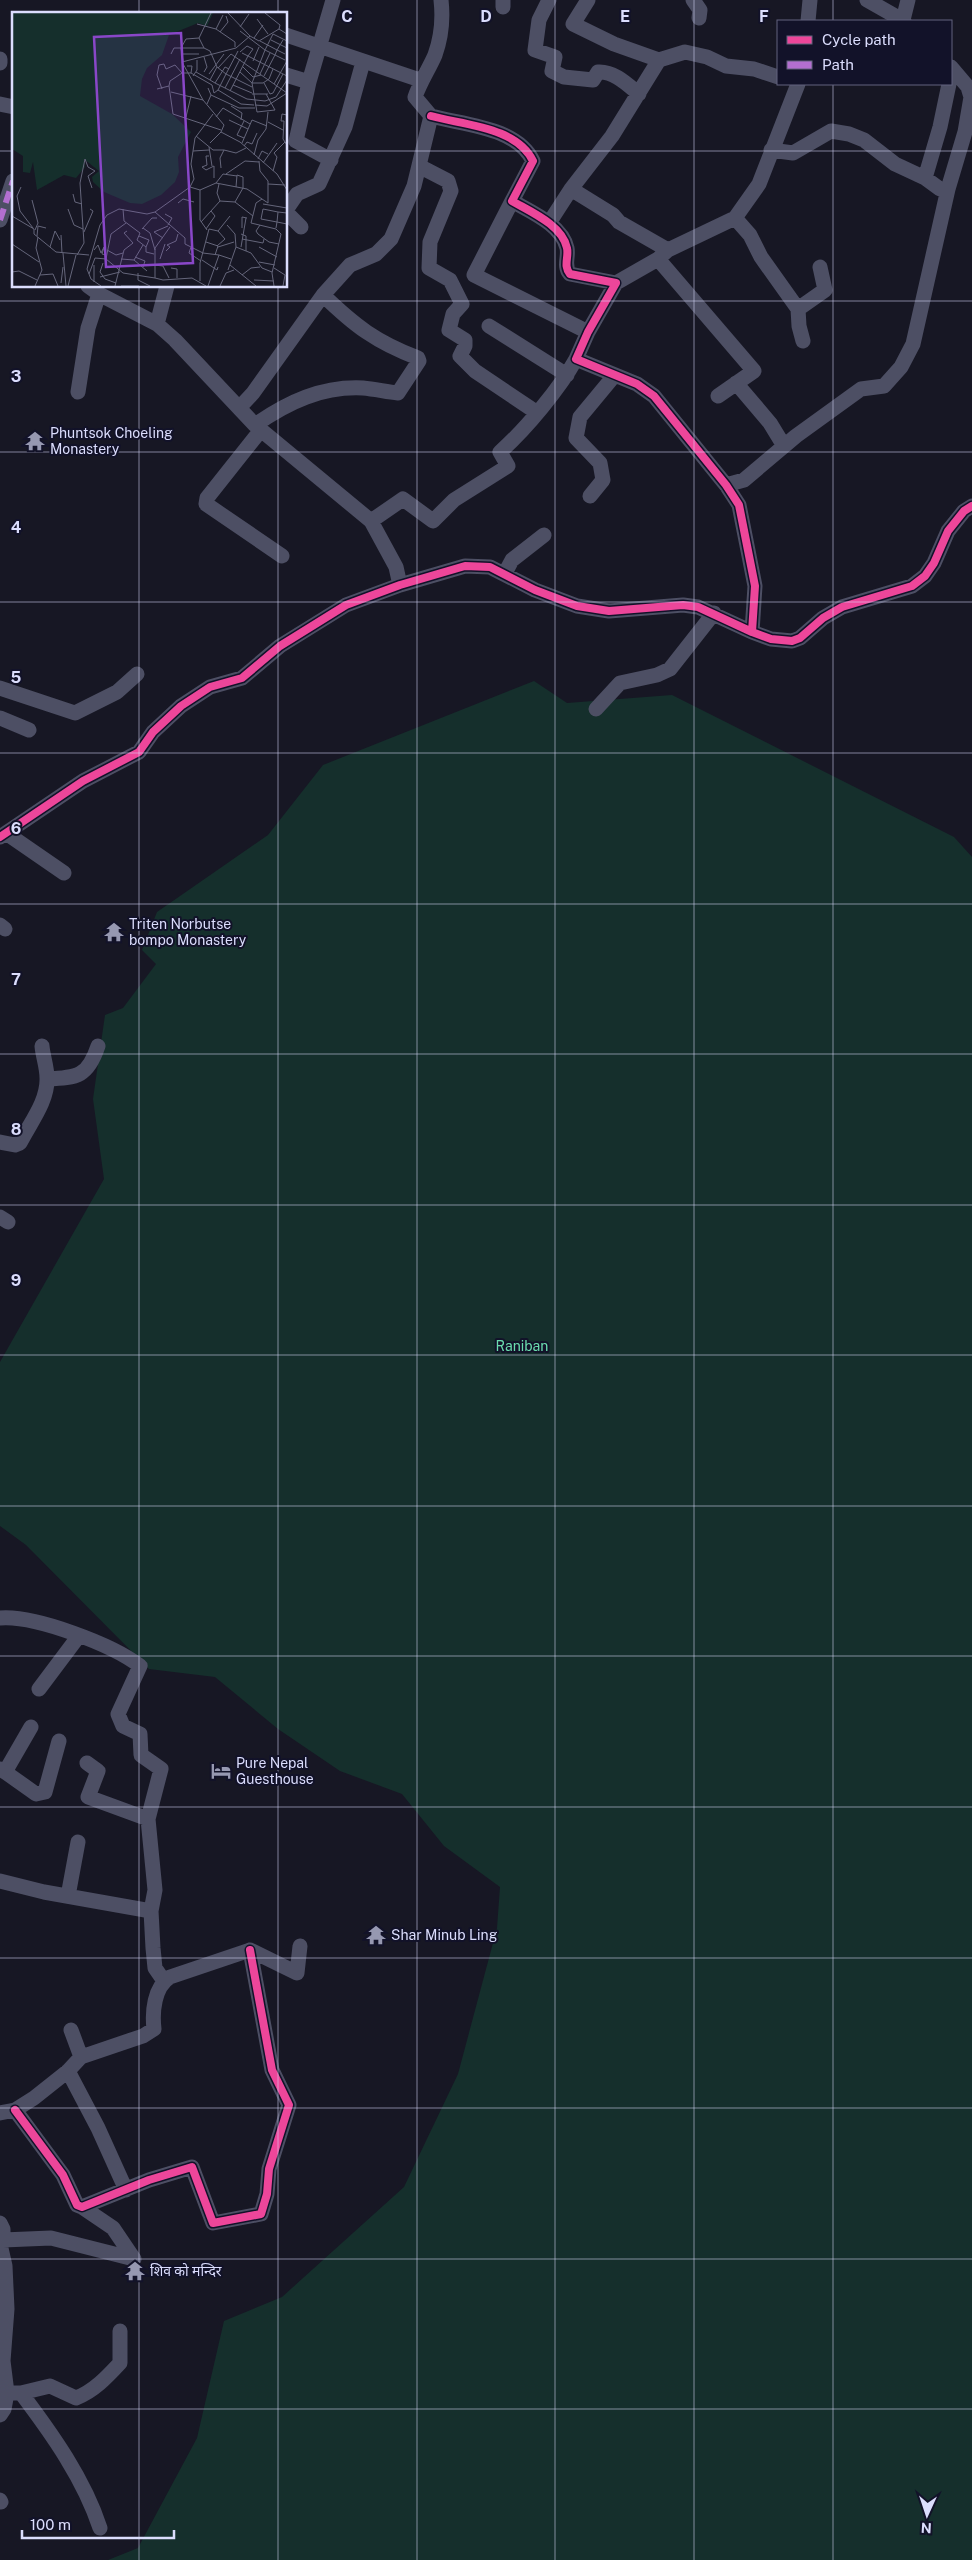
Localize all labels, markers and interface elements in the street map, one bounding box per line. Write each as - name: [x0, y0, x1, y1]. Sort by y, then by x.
- text: C: [341, 7, 353, 26]
- text: D: [480, 7, 492, 26]
- text: E: [620, 7, 630, 26]
- text: F: [759, 7, 769, 26]
- inset map: [12, 12, 288, 288]
- legend: [777, 20, 952, 85]
- text: Cycle path: [822, 31, 896, 48]
- text: Path: [822, 56, 854, 73]
- text: 3: [11, 367, 21, 386]
- place label: Phuntsok Choeling Monastery: [50, 425, 173, 457]
- temple icon: Phuntsok Choeling Monastery: [24, 430, 46, 452]
- text: 4: [11, 518, 22, 537]
- text: 5: [11, 668, 22, 687]
- text: 6: [11, 819, 21, 838]
- place label: Triten Norbutse bompo Monastery: [129, 916, 247, 948]
- temple icon: Triten Norbutse bompo Monastery: [103, 921, 125, 943]
- text: 7: [11, 970, 21, 989]
- text: 8: [11, 1120, 22, 1139]
- text: 9: [11, 1271, 21, 1290]
- park label: Raniban: [496, 1338, 548, 1354]
- place label: Pure Nepal Guesthouse: [236, 1755, 314, 1787]
- hotel icon: Pure Nepal Guesthouse: [210, 1760, 232, 1782]
- temple icon: Shar Minub Ling: [365, 1924, 387, 1946]
- place label: Shar Minub Ling: [391, 1927, 498, 1943]
- temple icon: शिव को मन्दिर: [124, 2260, 146, 2282]
- place label: शिव को मन्दिर: [150, 2263, 222, 2279]
- north arrow: [902, 2490, 952, 2540]
- scale bar: [22, 2508, 175, 2540]
- text: 100 m: [30, 2516, 71, 2533]
- text: N: [920, 2520, 932, 2536]

